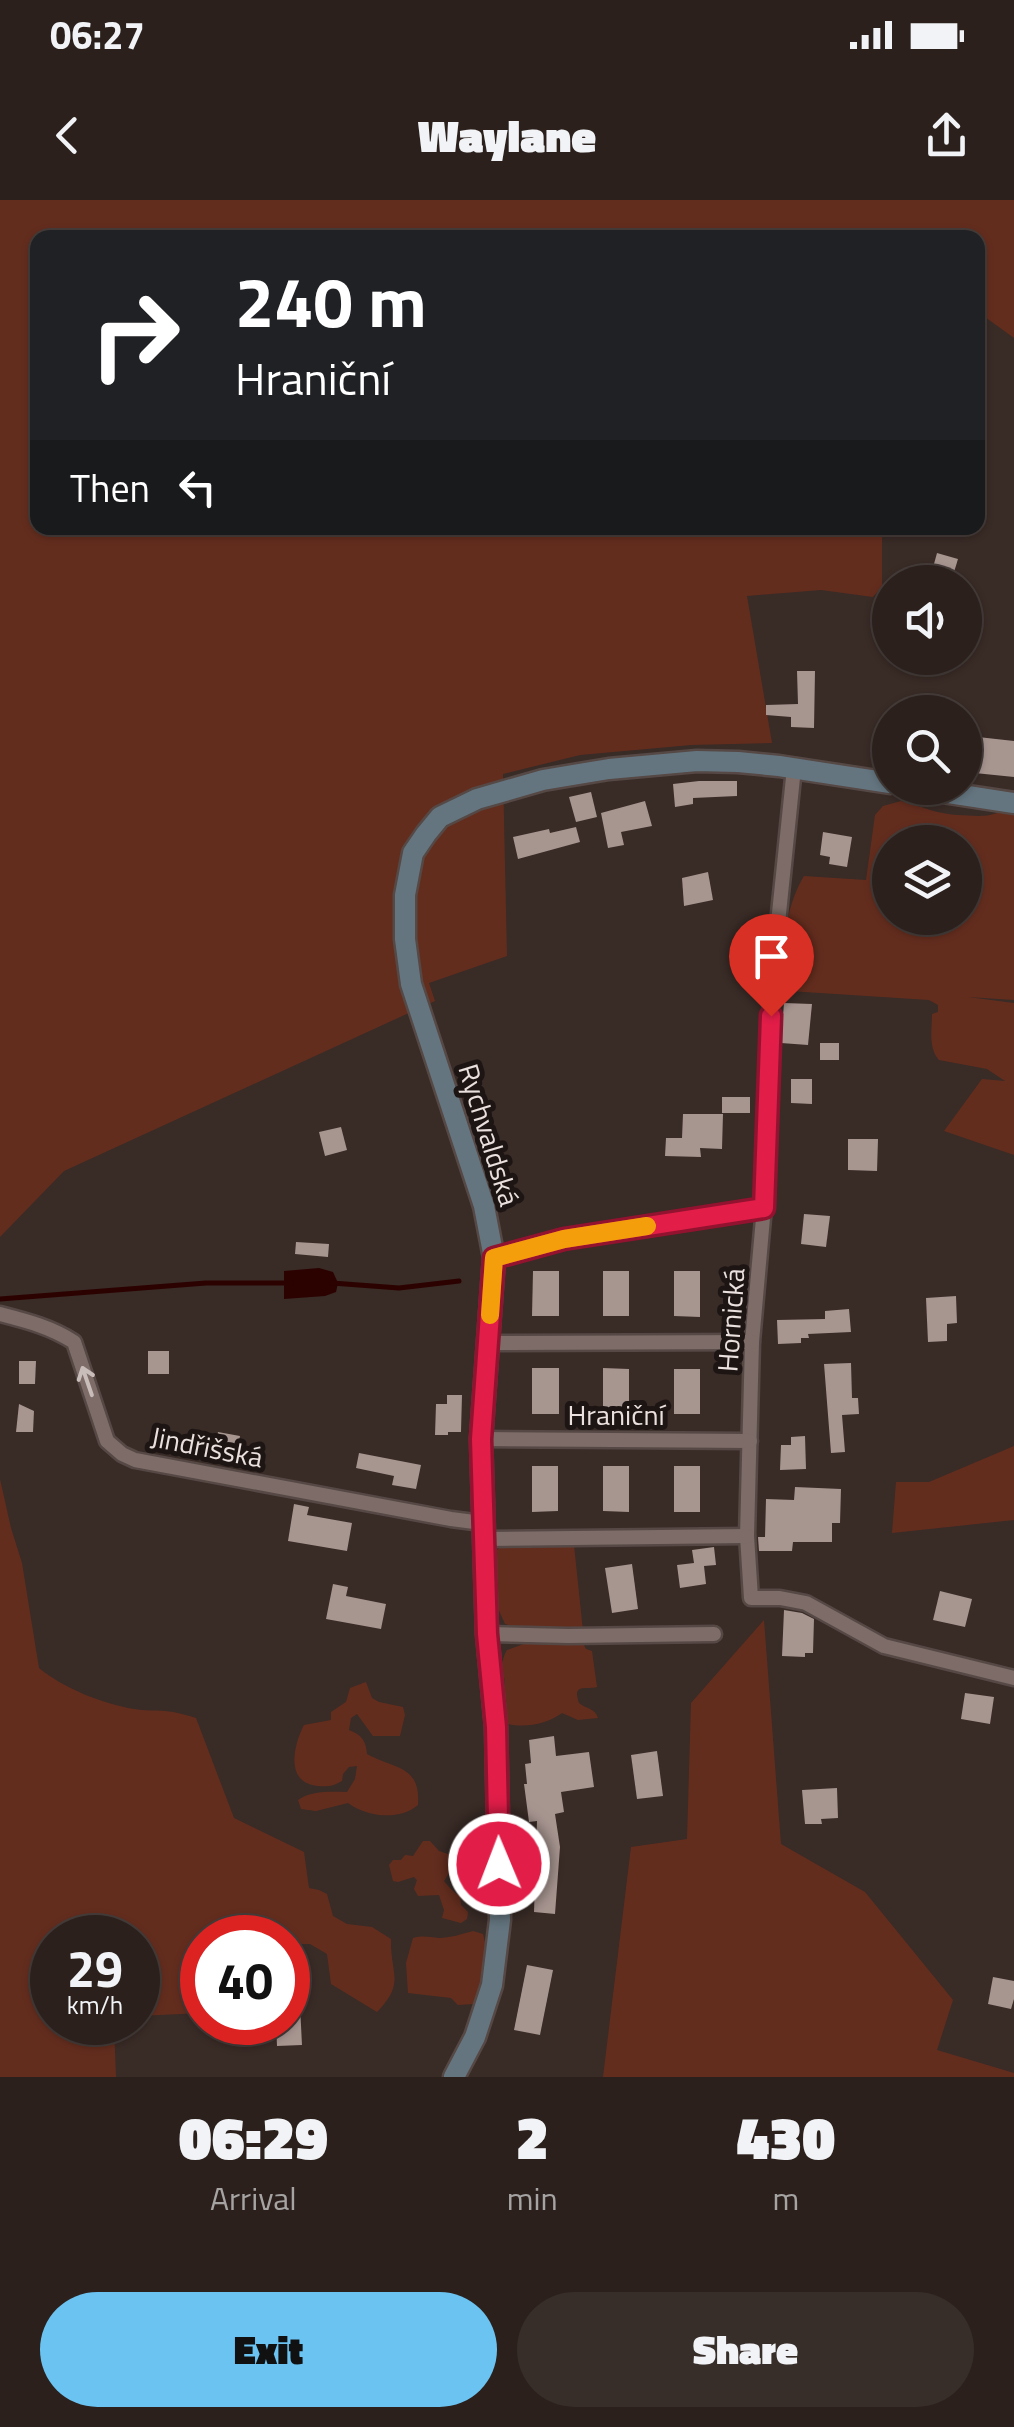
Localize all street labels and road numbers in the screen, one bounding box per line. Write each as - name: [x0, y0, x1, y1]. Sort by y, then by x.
- street label: Rychvaldská: [447, 1058, 531, 1211]
- street label: Hornická: [705, 1267, 756, 1373]
- street label: Hraniční: [567, 1393, 666, 1436]
- street label: Jindřišská: [147, 1415, 267, 1478]

